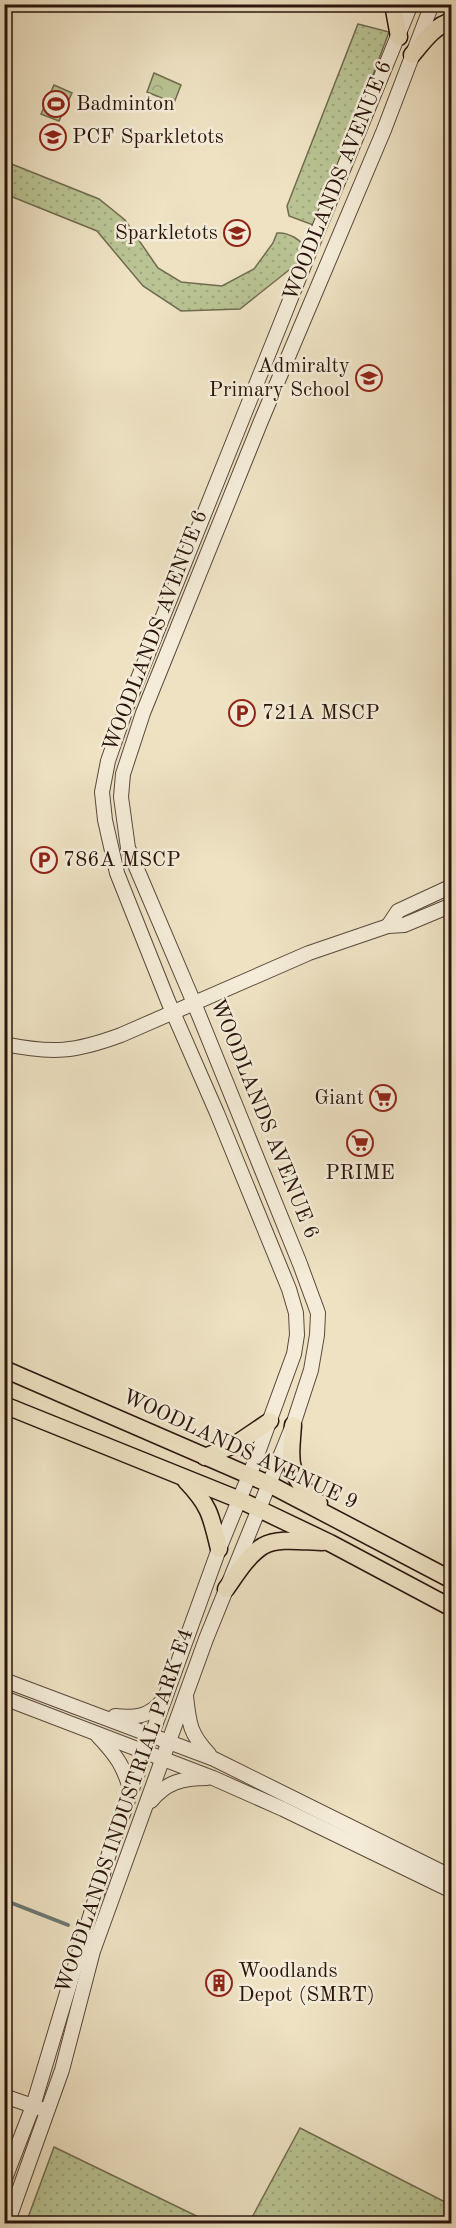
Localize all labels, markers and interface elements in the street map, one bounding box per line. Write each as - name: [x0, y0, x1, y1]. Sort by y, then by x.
- street label: WOODLANDS AVENUE 6: [280, 58, 396, 304]
- sports icon: Badminton: [41, 89, 71, 119]
- place label: Badminton: [76, 94, 175, 115]
- school or university icon: PCF Sparkletots: [38, 122, 68, 152]
- place label: PCF Sparkletots: [72, 127, 224, 148]
- school or university icon: Sparkletots: [222, 218, 252, 248]
- place label: Sparkletots: [115, 223, 218, 244]
- place label: Admiralty Primary School: [209, 356, 350, 401]
- school or university icon: Admiralty Primary School: [354, 363, 384, 393]
- street label: WOODLANDS AVENUE 6: [100, 507, 212, 755]
- parking icon: 721A MSCP: [227, 698, 257, 728]
- place label: 721A MSCP: [262, 703, 379, 724]
- parking icon: 786A MSCP: [29, 845, 59, 875]
- place label: 786A MSCP: [63, 850, 180, 871]
- street label: WOODLANDS AVENUE 6: [206, 996, 322, 1242]
- supermarket icon: Giant: [368, 1083, 398, 1113]
- place label: Giant: [314, 1088, 364, 1109]
- supermarket icon: PRIME: [345, 1128, 375, 1158]
- place label: PRIME: [325, 1163, 395, 1184]
- street label: WOODLANDS AVENUE 9: [119, 1386, 361, 1514]
- street label: WOODLANDS INDUSTRIAL PARK E4: [53, 1626, 197, 1996]
- place label: Woodlands Depot (SMRT): [238, 1961, 375, 2006]
- building icon: Woodlands Depot (SMRT): [204, 1968, 234, 1998]

